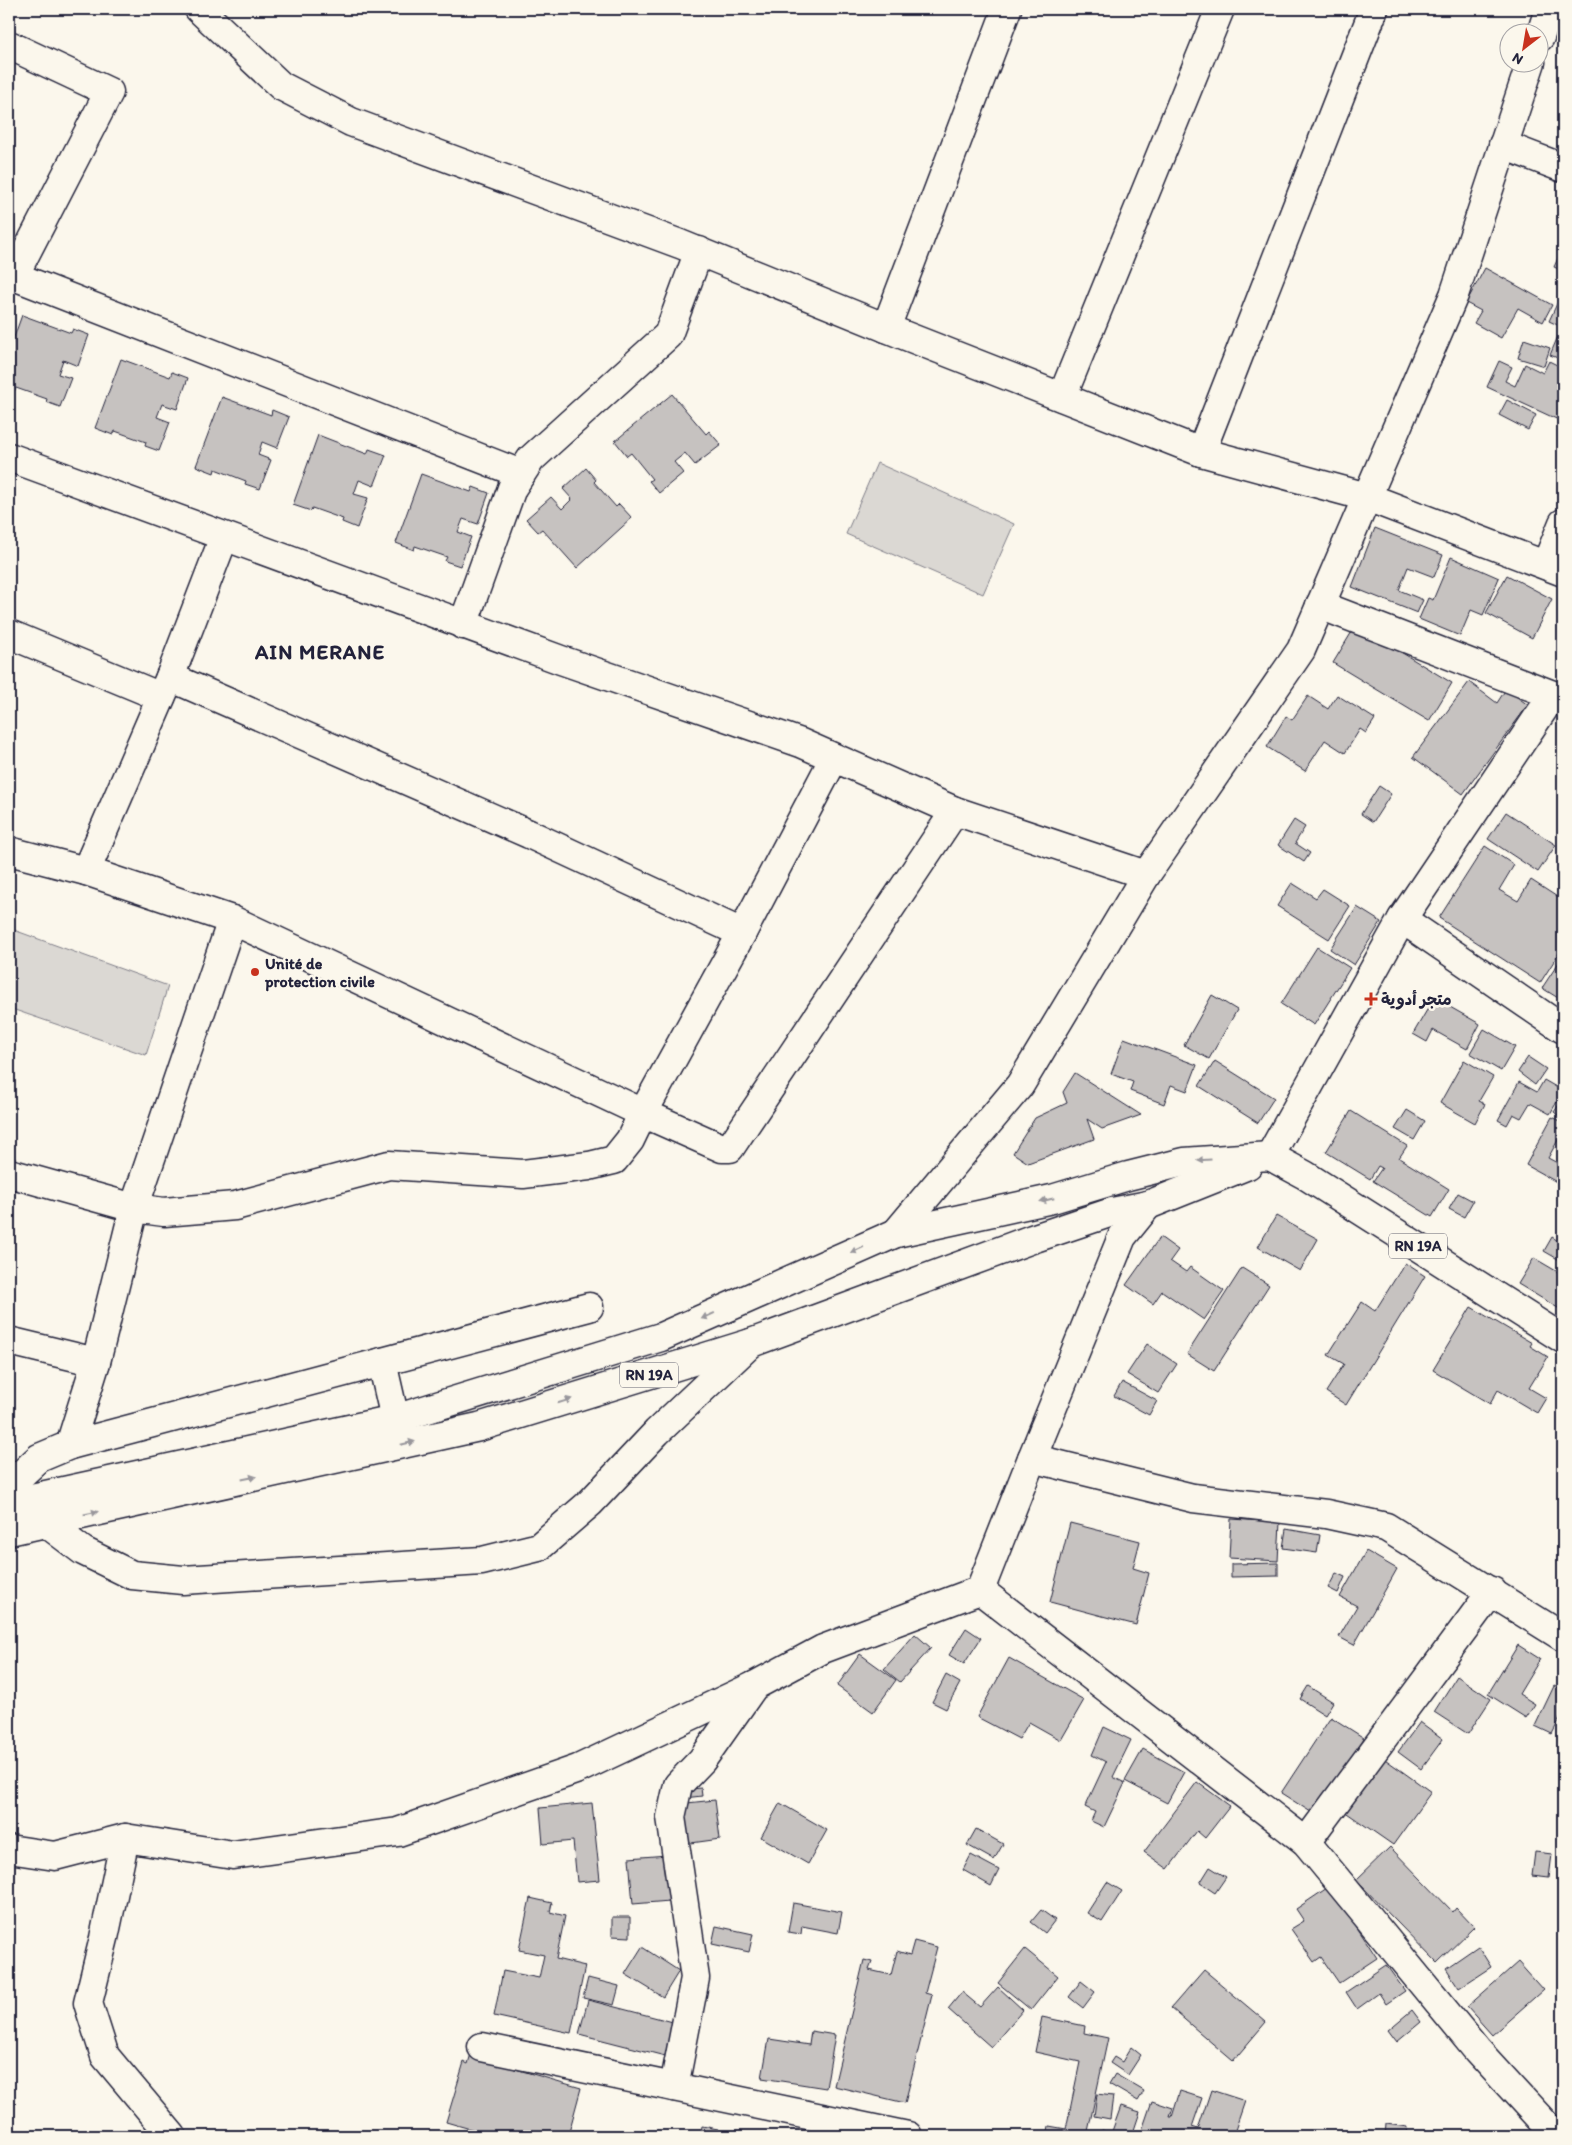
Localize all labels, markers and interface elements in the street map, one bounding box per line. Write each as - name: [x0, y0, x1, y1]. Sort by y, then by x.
- north arrow: [1500, 22, 1550, 72]
- text: N: [1509, 49, 1526, 68]
- district label: AIN MERANE: [254, 639, 385, 664]
- place label: Unité de protection civile: [264, 954, 375, 992]
- marker: Unité de protection civile: [249, 966, 261, 978]
- place label: متجر أدوية: [1381, 989, 1451, 1010]
- marker: متجر أدوية: [1365, 993, 1377, 1005]
- one-way arrow: [1196, 1157, 1212, 1165]
- one-way arrow: [1040, 1196, 1055, 1204]
- road number: RN 19A: [1389, 1234, 1447, 1258]
- one-way arrow: [850, 1246, 864, 1254]
- one-way arrow: [701, 1313, 715, 1321]
- road number: RN 19A: [620, 1362, 678, 1388]
- one-way arrow: [557, 1396, 572, 1404]
- one-way arrow: [400, 1439, 415, 1447]
- one-way arrow: [242, 1474, 258, 1482]
- one-way arrow: [83, 1509, 98, 1517]

